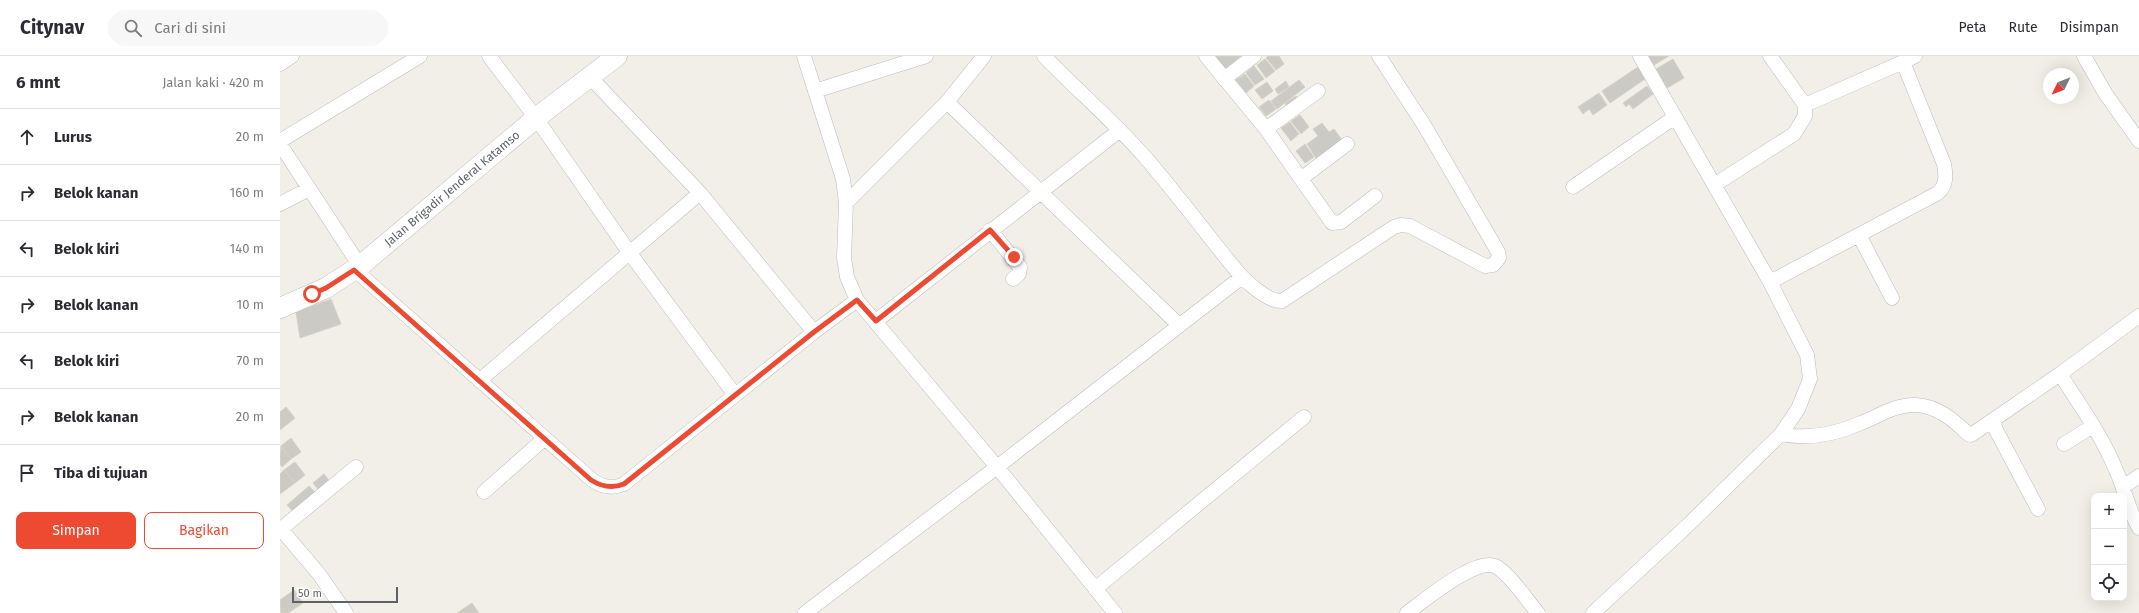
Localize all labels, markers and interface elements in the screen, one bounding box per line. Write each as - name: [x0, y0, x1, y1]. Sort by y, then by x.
- search box: [108, 10, 388, 46]
- text: Citynav: [20, 16, 84, 39]
- icon: search: [122, 17, 144, 39]
- text: Cari di sini: [154, 19, 226, 37]
- text: Peta: [1959, 19, 1986, 36]
- text: Rute: [2008, 19, 2038, 36]
- text: Disimpan: [2060, 19, 2119, 36]
- north arrow: [2043, 68, 2079, 104]
- text: 6 mnt: [16, 72, 60, 93]
- text: Jalan kaki · 420 m: [162, 75, 264, 90]
- icon: ahead: [16, 126, 38, 148]
- text: Lurus: [54, 128, 92, 146]
- street label: Jalan Brigadir Jenderal Katamso: [382, 128, 523, 249]
- text: 20 m: [236, 129, 264, 144]
- icon: right: [16, 182, 38, 204]
- text: Belok kanan: [54, 184, 138, 202]
- text: 160 m: [230, 185, 264, 200]
- icon: left: [16, 238, 38, 260]
- text: Belok kiri: [54, 240, 119, 258]
- text: 140 m: [230, 241, 264, 256]
- route end: [1005, 248, 1023, 266]
- route start: [303, 285, 321, 303]
- icon: right: [16, 294, 38, 316]
- text: Belok kanan: [54, 296, 138, 314]
- text: 10 m: [237, 297, 264, 312]
- icon: left: [16, 350, 38, 372]
- text: Belok kiri: [54, 352, 119, 370]
- text: 70 m: [237, 353, 264, 368]
- icon: right: [16, 406, 38, 428]
- text: Belok kanan: [54, 408, 138, 426]
- text: 20 m: [236, 409, 264, 424]
- icon: arrive: [16, 462, 38, 484]
- text: Tiba di tujuan: [54, 464, 148, 482]
- map controls: [2091, 493, 2127, 601]
- button: +: [2091, 493, 2127, 529]
- button: Simpan: [16, 512, 136, 549]
- button: Bagikan: [144, 512, 264, 549]
- button: −: [2091, 529, 2127, 565]
- button: locate: [2091, 565, 2127, 601]
- scale bar: [292, 585, 398, 604]
- text: 50 m: [298, 587, 322, 600]

